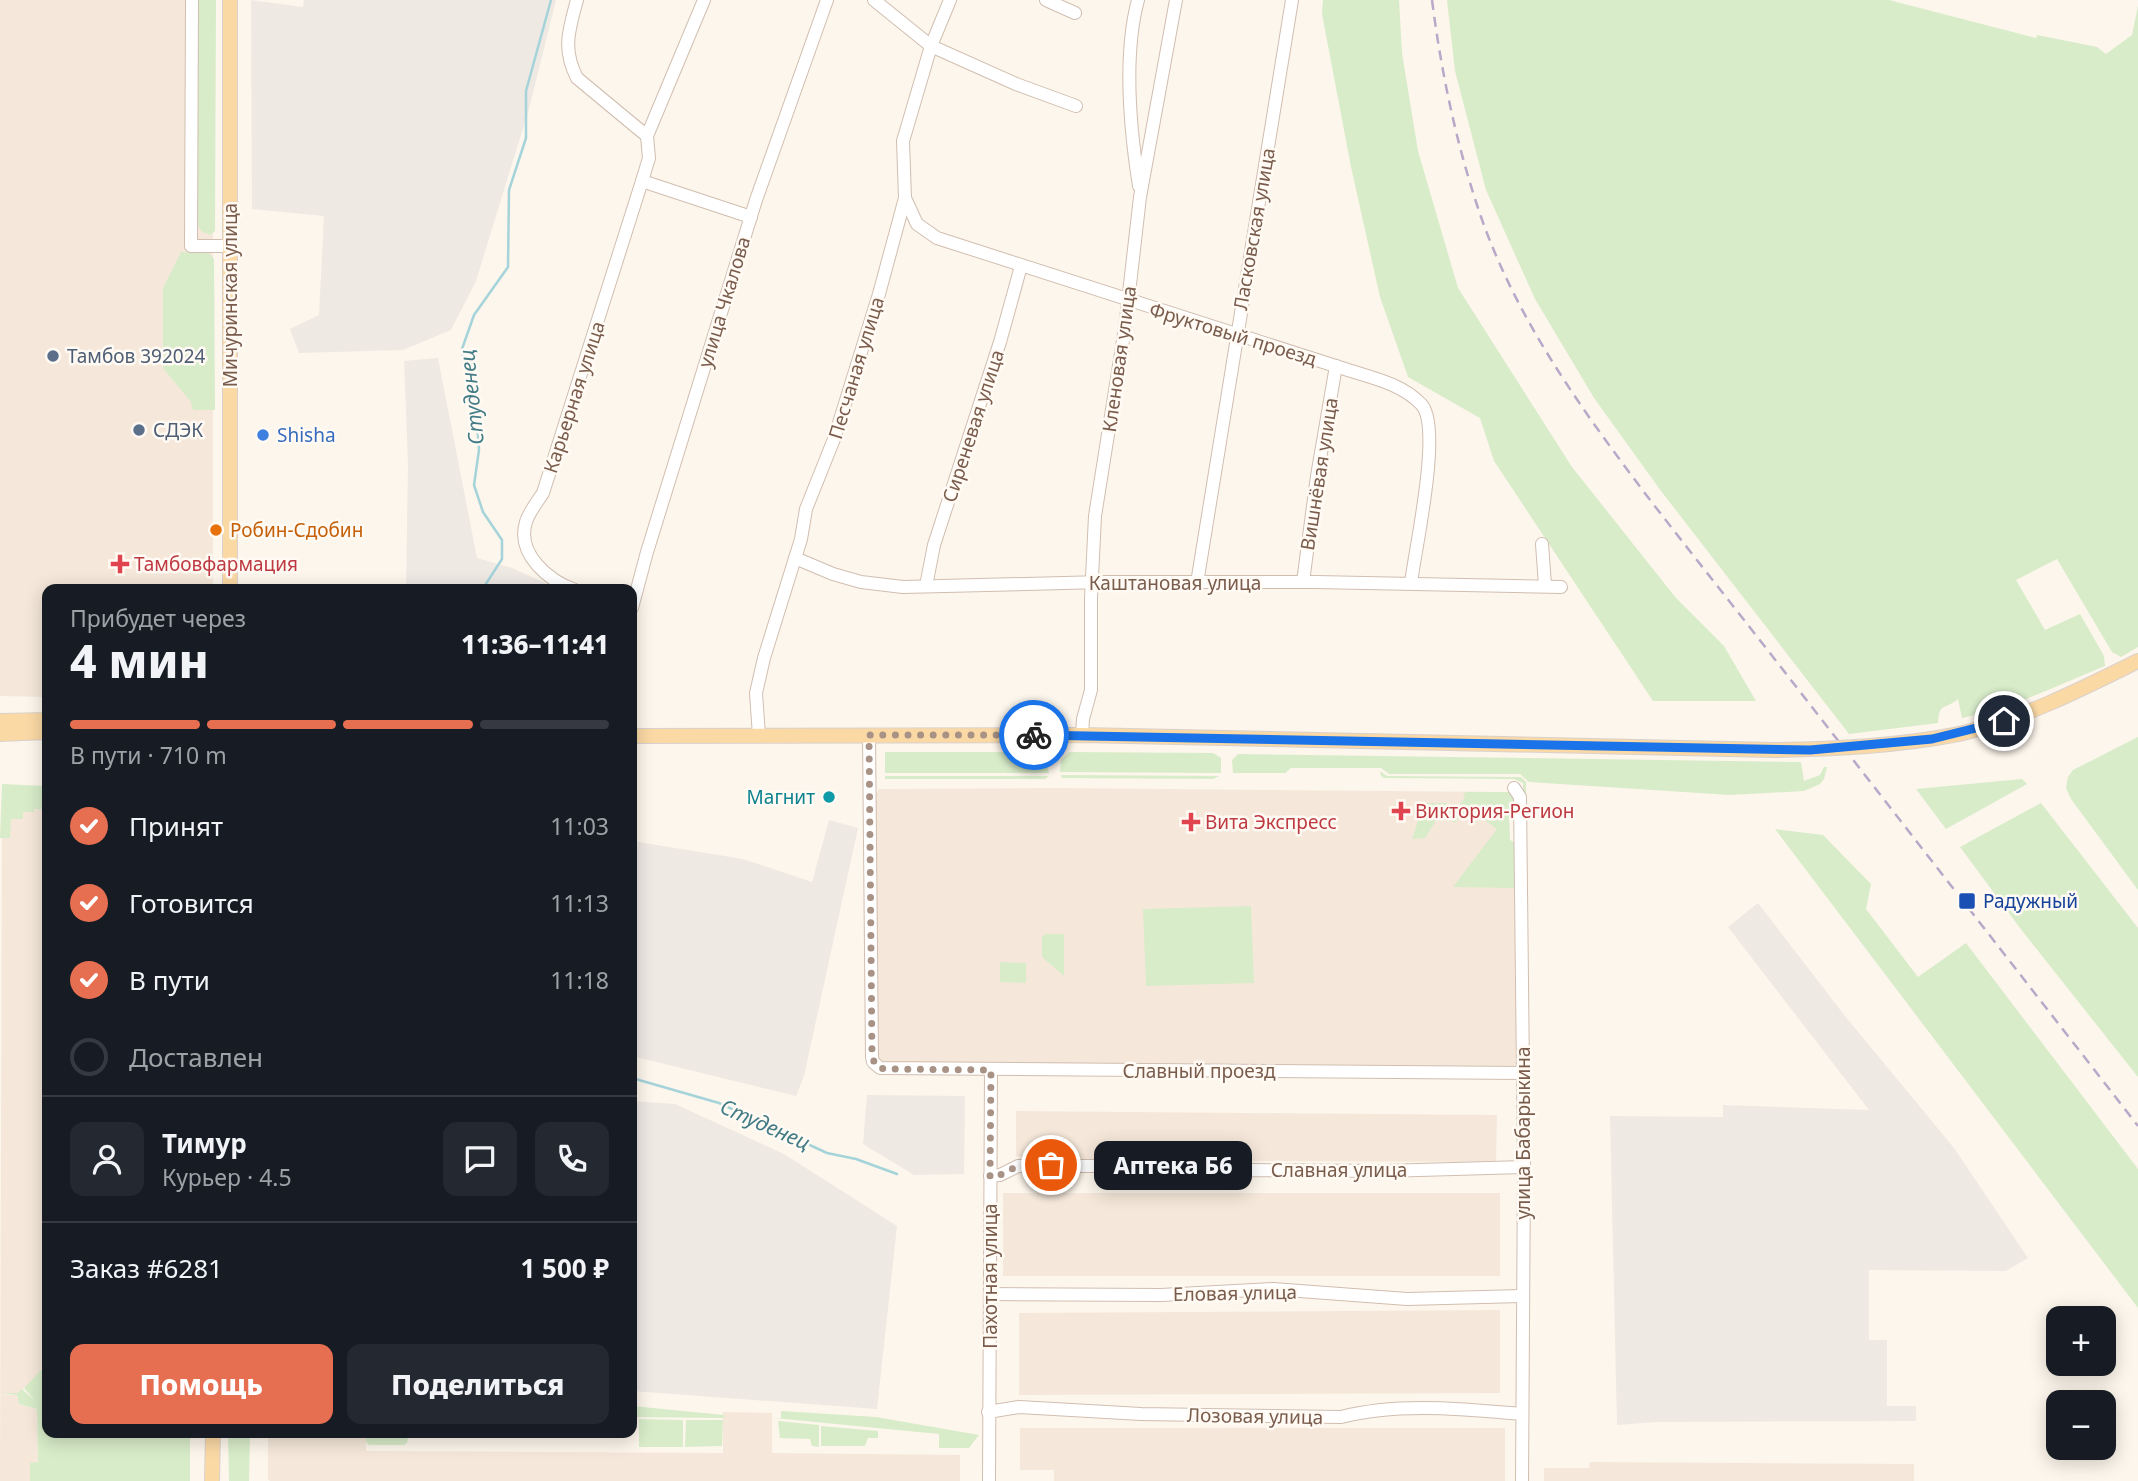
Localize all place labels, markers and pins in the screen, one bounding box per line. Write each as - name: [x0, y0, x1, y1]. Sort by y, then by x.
- place label: Тамбов 392024: [67, 343, 206, 369]
- marker: Тамбов 392024: [45, 348, 61, 364]
- place label: СДЭК: [153, 417, 203, 443]
- marker: СДЭК: [131, 422, 147, 438]
- place label: Shisha: [277, 422, 336, 448]
- marker: Shisha: [255, 427, 271, 443]
- place label: Робин-Сдобин: [230, 517, 363, 543]
- marker: Робин-Сдобин: [208, 522, 224, 538]
- place label: Тамбовфармация: [134, 551, 298, 577]
- marker: Тамбовфармация: [112, 556, 128, 572]
- pin: [1974, 691, 2034, 751]
- place label: Магнит: [747, 784, 815, 810]
- marker: Магнит: [821, 789, 837, 805]
- place label: Виктория-Регион: [1415, 798, 1574, 824]
- marker: Виктория-Регион: [1393, 803, 1409, 819]
- place label: Вита Экспресс: [1205, 809, 1337, 835]
- marker: Вита Экспресс: [1183, 814, 1199, 830]
- place label: Радужный: [1983, 888, 2078, 914]
- marker: Радужный: [1957, 891, 1977, 911]
- pin: [1021, 1135, 1081, 1195]
- callout: Аптека Б6: [1093, 1140, 1250, 1190]

